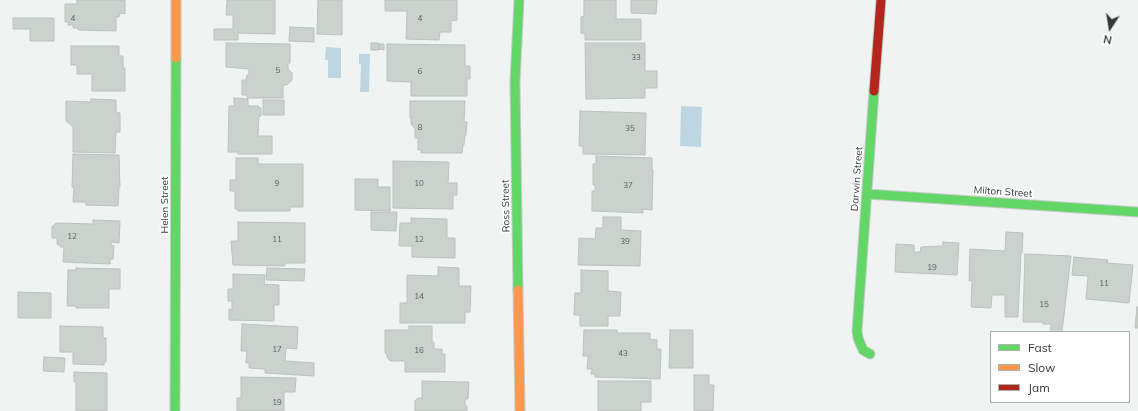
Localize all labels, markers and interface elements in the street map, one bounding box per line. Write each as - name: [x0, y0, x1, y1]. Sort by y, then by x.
- north arrow: [1090, 8, 1130, 48]
- house number: 4: [71, 14, 75, 24]
- house number: 4: [418, 14, 422, 24]
- text: N: [1102, 32, 1113, 47]
- house number: 33: [631, 53, 641, 63]
- house number: 5: [276, 66, 280, 76]
- house number: 6: [418, 67, 422, 77]
- house number: 8: [418, 123, 422, 133]
- house number: 35: [625, 124, 635, 134]
- street label: Darwin Street: [849, 146, 865, 212]
- street label: Helen Street: [159, 176, 171, 234]
- house number: 9: [275, 179, 279, 189]
- house number: 10: [414, 179, 424, 189]
- street label: Ross Street: [500, 180, 512, 232]
- house number: 37: [623, 181, 633, 191]
- street label: Milton Street: [973, 184, 1033, 200]
- house number: 12: [67, 232, 77, 242]
- house number: 11: [272, 235, 282, 245]
- house number: 12: [414, 235, 424, 245]
- house number: 39: [620, 237, 630, 247]
- house number: 19: [927, 263, 937, 273]
- house number: 11: [1099, 279, 1109, 289]
- house number: 14: [414, 292, 424, 302]
- house number: 15: [1039, 300, 1049, 310]
- legend: [990, 331, 1130, 403]
- text: Fast: [1028, 340, 1052, 355]
- house number: 17: [272, 345, 282, 355]
- house number: 16: [414, 346, 424, 356]
- house number: 43: [618, 349, 628, 359]
- text: Slow: [1028, 360, 1056, 375]
- text: Jam: [1028, 380, 1050, 395]
- house number: 19: [272, 398, 282, 408]

